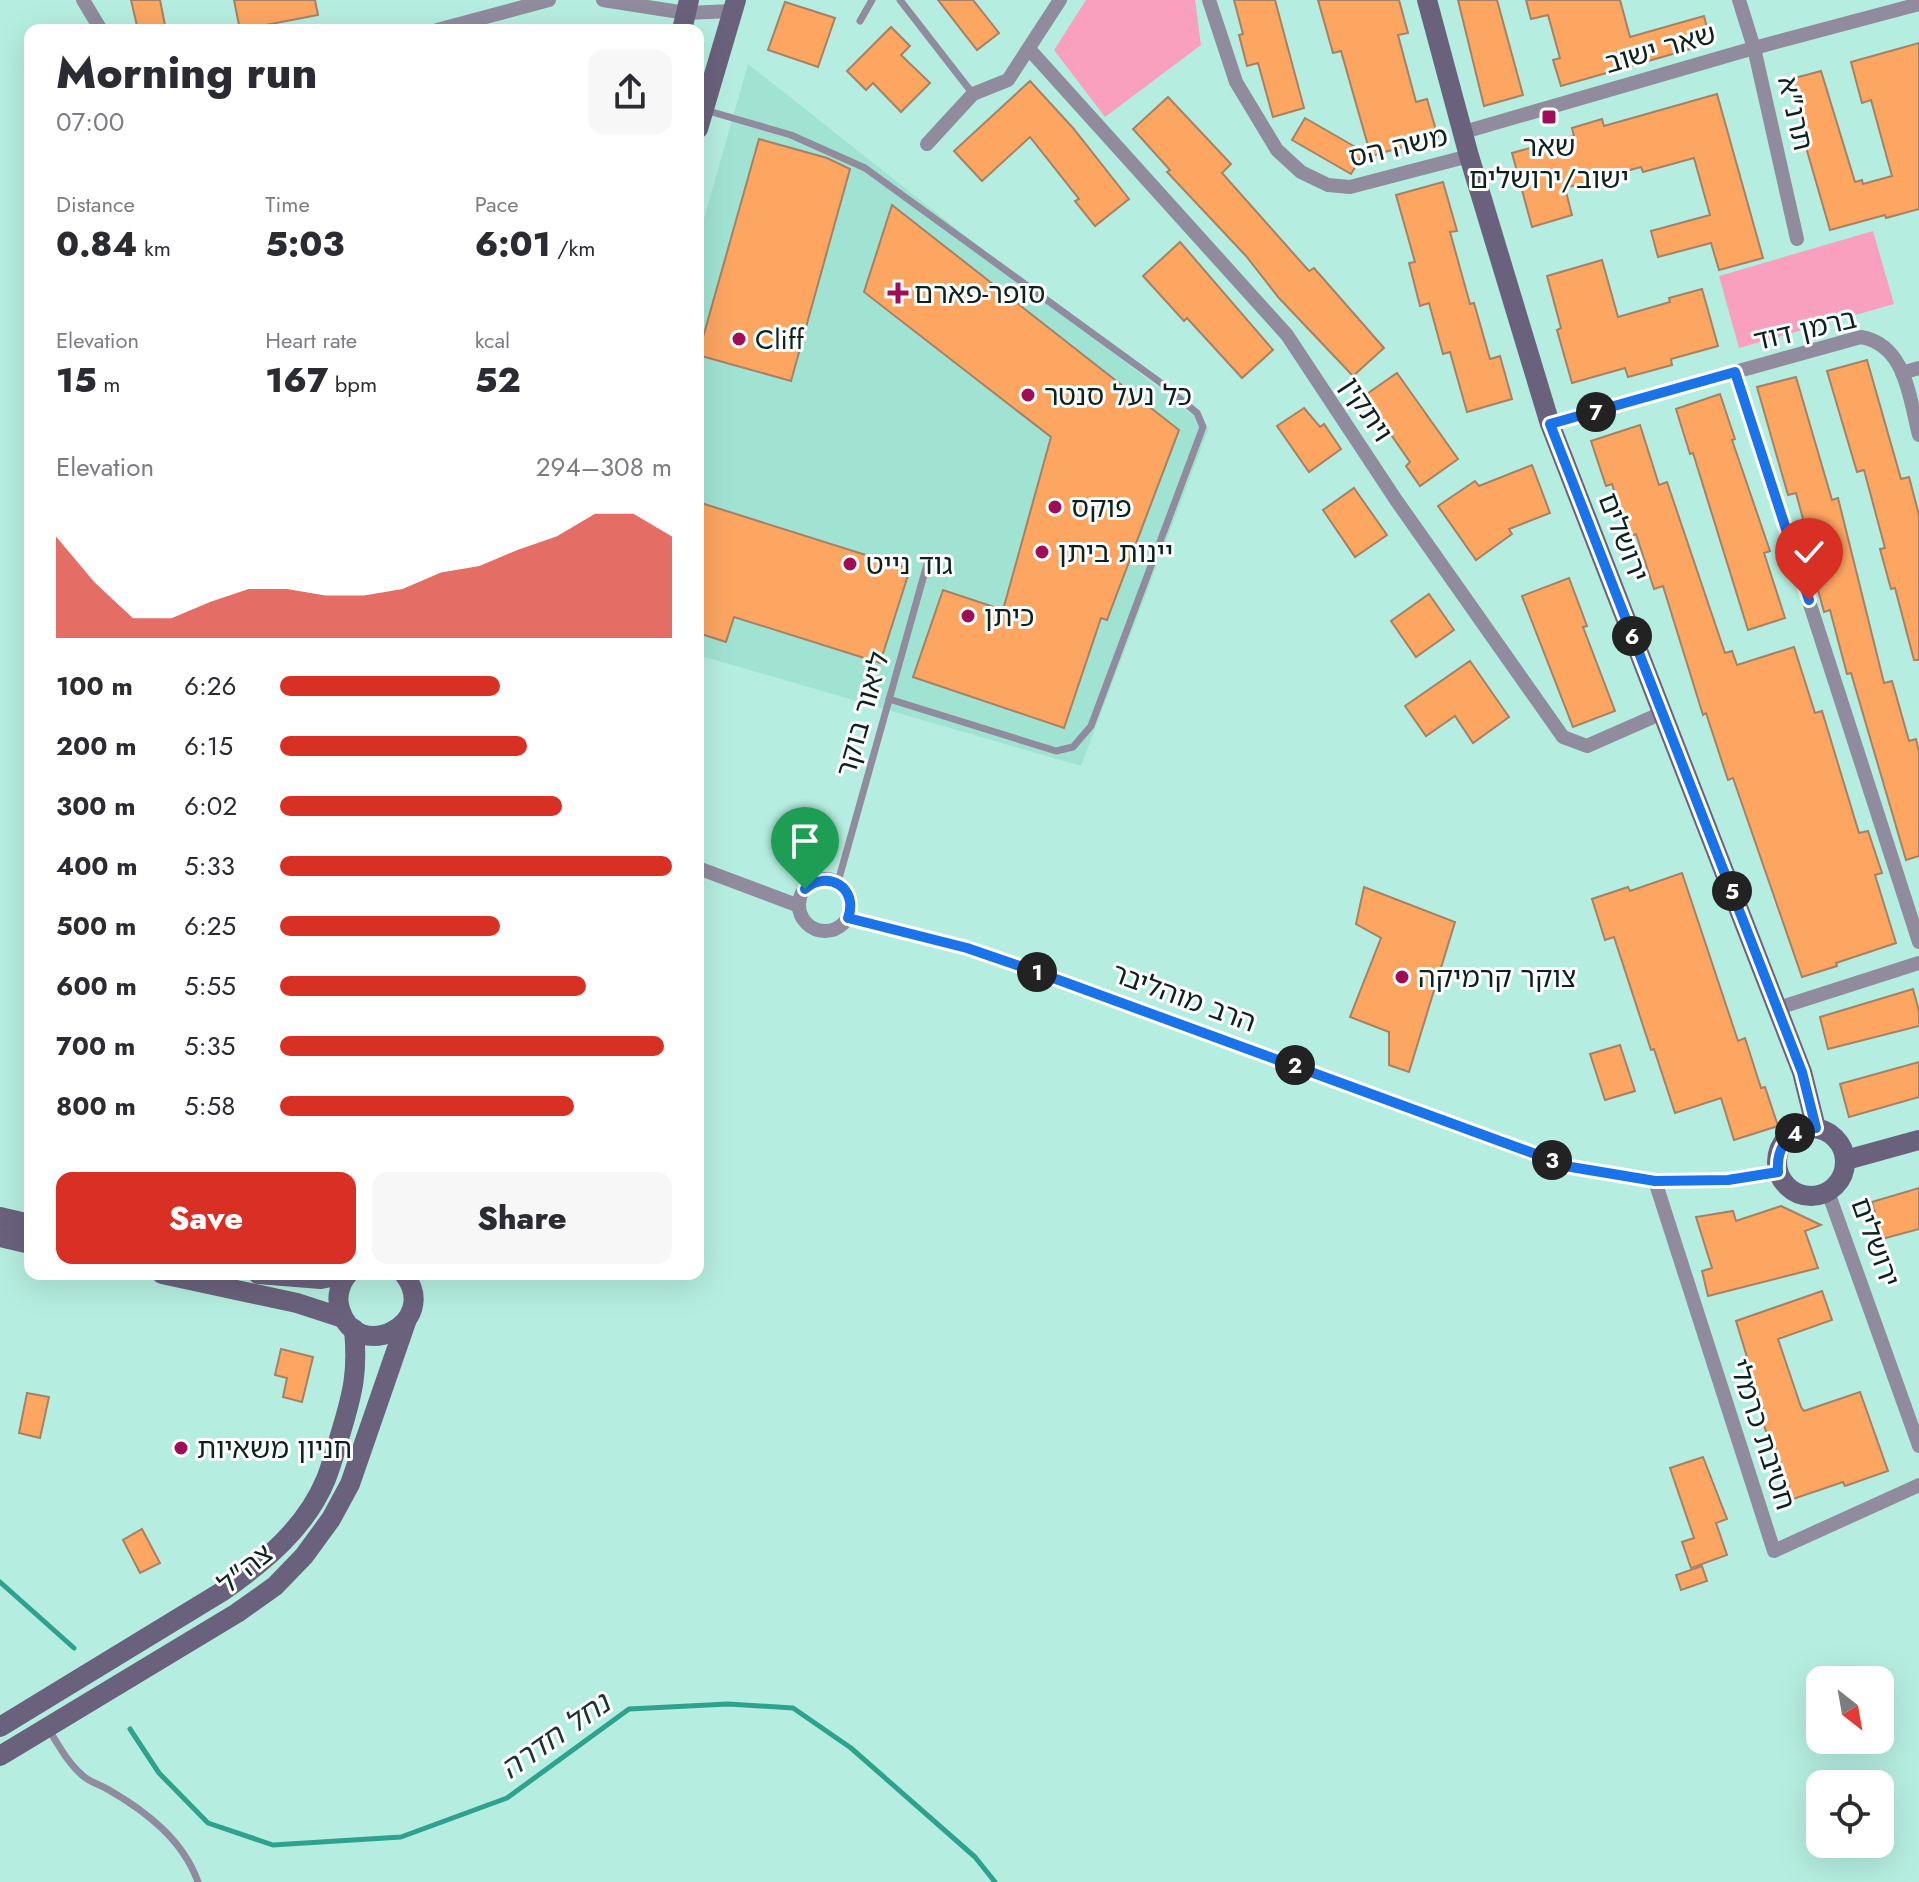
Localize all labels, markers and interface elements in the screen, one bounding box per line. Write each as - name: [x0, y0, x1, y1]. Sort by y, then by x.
- street label: שאר ישוב: [1600, 13, 1721, 84]
- text: Morning run: [56, 41, 318, 105]
- button: share: [588, 50, 672, 134]
- street label: תרנ"א: [1767, 72, 1824, 154]
- text: 07:00: [56, 103, 124, 141]
- marker: שאר ישוב/ירושלים: [1540, 108, 1558, 126]
- street label: משה הס: [1345, 115, 1452, 178]
- place label: שאר ישוב/ירושלים: [1469, 126, 1629, 199]
- text: Distance: [56, 188, 135, 220]
- text: Time: [265, 188, 310, 220]
- text: Pace: [475, 188, 518, 220]
- text: 0.84: [56, 220, 137, 269]
- text: 5:03: [265, 220, 344, 269]
- text: 6:01: [475, 220, 551, 269]
- text: km: [137, 232, 171, 264]
- text: /km: [551, 232, 595, 264]
- place label: סופר-פארם: [914, 273, 1046, 314]
- marker: סופר-פארם: [889, 284, 907, 302]
- street label: ברמן דוד: [1750, 298, 1861, 361]
- place label: Cliff: [755, 319, 805, 360]
- text: Elevation: [56, 324, 139, 356]
- text: Heart rate: [265, 324, 357, 356]
- text: kcal: [475, 324, 510, 356]
- marker: Cliff: [730, 330, 748, 348]
- text: 15: [56, 356, 97, 405]
- text: 167: [265, 356, 328, 405]
- text: 52: [475, 356, 521, 405]
- text: m: [97, 368, 120, 400]
- text: bpm: [328, 368, 377, 400]
- street label: ויתקין: [1330, 369, 1403, 450]
- place label: כל נעל סנטר: [1044, 375, 1192, 416]
- marker: כל נעל סנטר: [1019, 386, 1037, 404]
- pin: 7: [1576, 392, 1616, 432]
- text: 7: [1589, 396, 1603, 428]
- text: Elevation: [56, 448, 154, 486]
- text: 294–308 m: [536, 448, 672, 486]
- place label: פוקס: [1071, 487, 1132, 528]
- street label: ירושלים: [1588, 487, 1659, 588]
- marker: פוקס: [1046, 498, 1064, 516]
- pin: [1775, 518, 1843, 600]
- icon: check: [1787, 530, 1831, 574]
- place label: יינות ביתן: [1058, 532, 1173, 573]
- marker: יינות ביתן: [1033, 543, 1051, 561]
- place label: גוד נייט: [866, 544, 953, 585]
- marker: גוד נייט: [841, 555, 859, 573]
- place label: כיתן: [984, 596, 1035, 637]
- marker: כיתן: [959, 607, 977, 625]
- pin: 6: [1612, 616, 1652, 656]
- text: 6: [1625, 620, 1639, 652]
- street label: ליאור בוקר: [825, 647, 900, 781]
- text: 100 m: [56, 667, 133, 705]
- text: 6:26: [184, 667, 237, 705]
- text: 200 m: [56, 727, 137, 765]
- text: 6:15: [184, 727, 233, 765]
- text: 300 m: [56, 787, 136, 825]
- text: 6:02: [184, 787, 237, 825]
- pin: [771, 807, 839, 889]
- icon: arrive: [783, 819, 827, 863]
- text: 400 m: [56, 847, 138, 885]
- text: 5:33: [184, 847, 235, 885]
- pin: 5: [1712, 871, 1752, 911]
- text: 5: [1725, 875, 1739, 907]
- text: 500 m: [56, 907, 136, 945]
- text: 6:25: [184, 907, 236, 945]
- pin: 1: [1017, 952, 1057, 992]
- street label: הרב מוהליבר: [1106, 952, 1262, 1043]
- text: 1: [1031, 956, 1043, 988]
- place label: צוקר קרמיקה: [1418, 957, 1576, 998]
- text: 600 m: [56, 967, 137, 1005]
- text: 5:55: [184, 967, 236, 1005]
- marker: צוקר קרמיקה: [1393, 968, 1411, 986]
- text: 700 m: [56, 1027, 135, 1065]
- text: 5:35: [184, 1027, 235, 1065]
- pin: 2: [1275, 1045, 1315, 1085]
- text: 2: [1288, 1049, 1302, 1081]
- text: 800 m: [56, 1087, 136, 1125]
- text: 5:58: [184, 1087, 235, 1125]
- pin: 4: [1775, 1113, 1815, 1153]
- text: 4: [1787, 1117, 1803, 1149]
- pin: 3: [1532, 1140, 1572, 1180]
- text: 3: [1545, 1144, 1559, 1176]
- button: Save: [56, 1172, 356, 1264]
- button: Share: [372, 1172, 672, 1264]
- street label: ירושלים: [1840, 1192, 1911, 1293]
- street label: חטיבת כרמלי: [1719, 1353, 1806, 1515]
- place label: חניון משאיות: [197, 1428, 352, 1469]
- marker: חניון משאיות: [172, 1439, 190, 1457]
- street label: צה"ל: [209, 1533, 282, 1603]
- north arrow: [1806, 1666, 1894, 1754]
- map controls: [1806, 1666, 1894, 1858]
- water label: נחל חדרה: [491, 1680, 621, 1789]
- button: locate: [1806, 1770, 1894, 1858]

